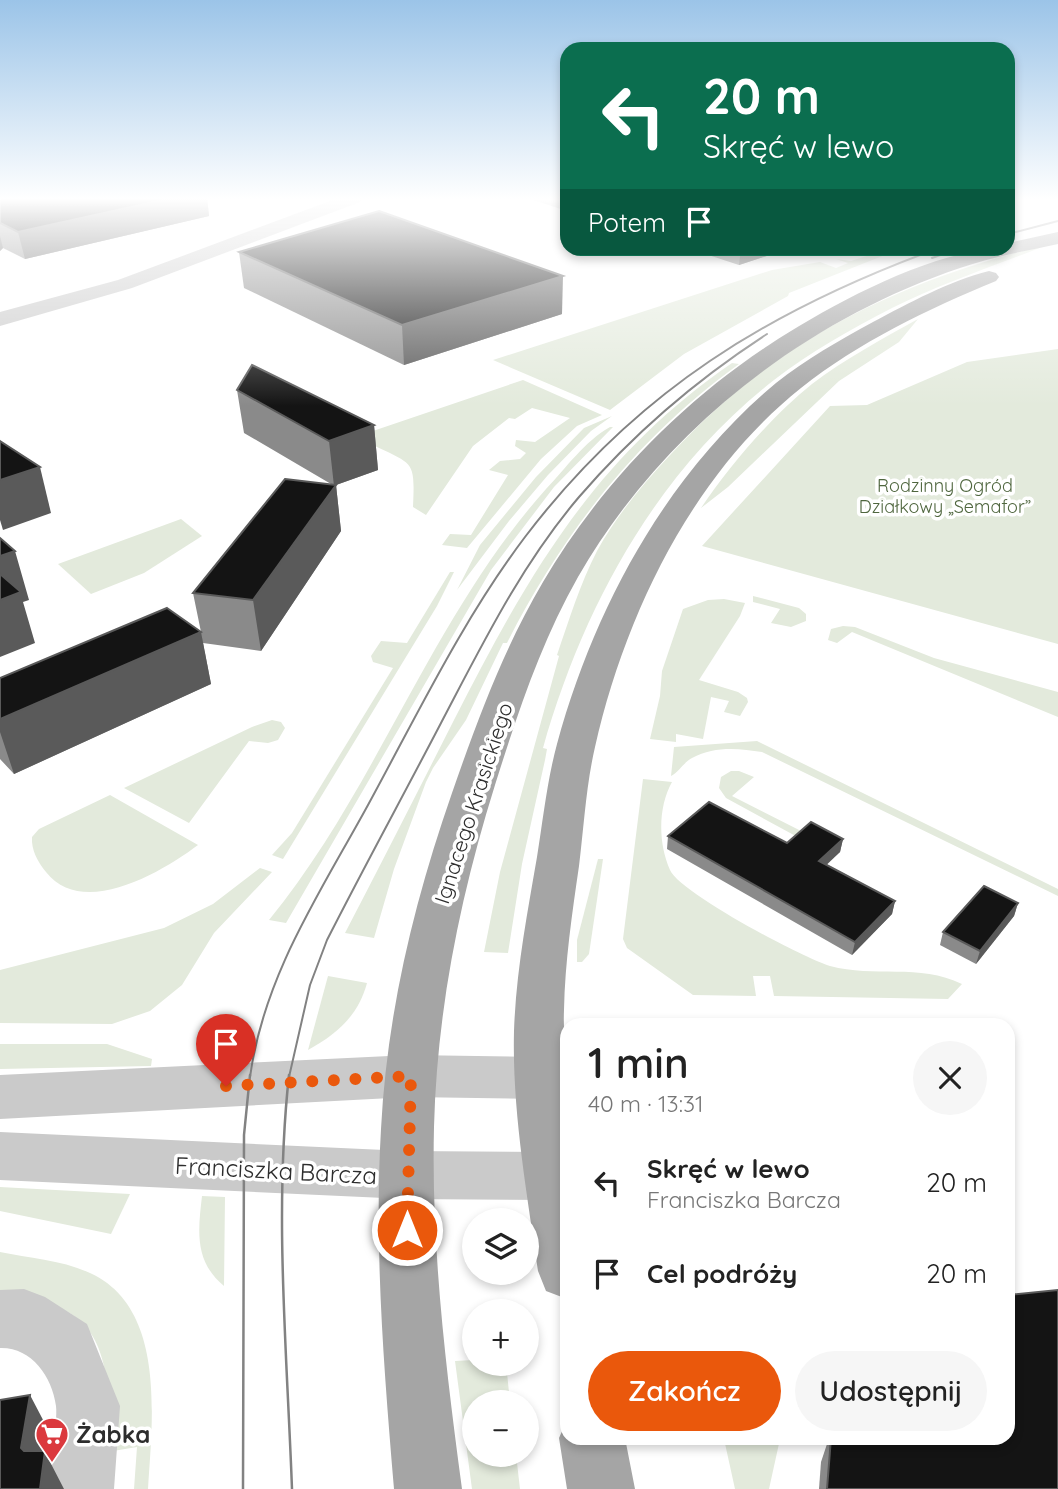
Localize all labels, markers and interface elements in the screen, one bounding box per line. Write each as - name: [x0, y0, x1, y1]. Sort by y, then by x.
- text: 20 m: [703, 65, 820, 126]
- icon: left: [588, 70, 679, 161]
- text: Skręć w lewo: [703, 126, 894, 166]
- icon: arrive: [680, 203, 718, 241]
- text: Potem: [588, 206, 666, 239]
- park label: Rodzinny Ogród Działkowy „Semafor”: [859, 474, 1031, 518]
- street label: Ignacego Krasickiego: [428, 699, 518, 907]
- pin: [196, 1014, 256, 1086]
- icon: arrive: [207, 1025, 245, 1063]
- text: 1 min: [588, 1036, 689, 1089]
- button: close: [913, 1041, 987, 1115]
- text: 40 m · 13:31: [588, 1089, 704, 1118]
- street label: Franciszka Barcza: [174, 1150, 378, 1190]
- text: Skręć w lewo: [647, 1152, 810, 1185]
- icon: left: [588, 1164, 626, 1202]
- text: 20 m: [926, 1166, 987, 1199]
- text: Franciszka Barcza: [647, 1185, 841, 1214]
- position arrow: [370, 1193, 444, 1267]
- map controls: [462, 1208, 539, 1467]
- button: layers: [462, 1208, 539, 1285]
- icon: arrive: [588, 1255, 626, 1293]
- text: Cel podróży: [647, 1257, 797, 1290]
- text: 20 m: [926, 1257, 987, 1290]
- button: +: [462, 1299, 539, 1376]
- button: Zakończ: [588, 1351, 781, 1431]
- button: Udostępnij: [795, 1351, 987, 1431]
- button: −: [462, 1390, 539, 1467]
- supermarket icon: Żabka: [33, 1415, 71, 1464]
- place label: Żabka: [76, 1419, 150, 1449]

